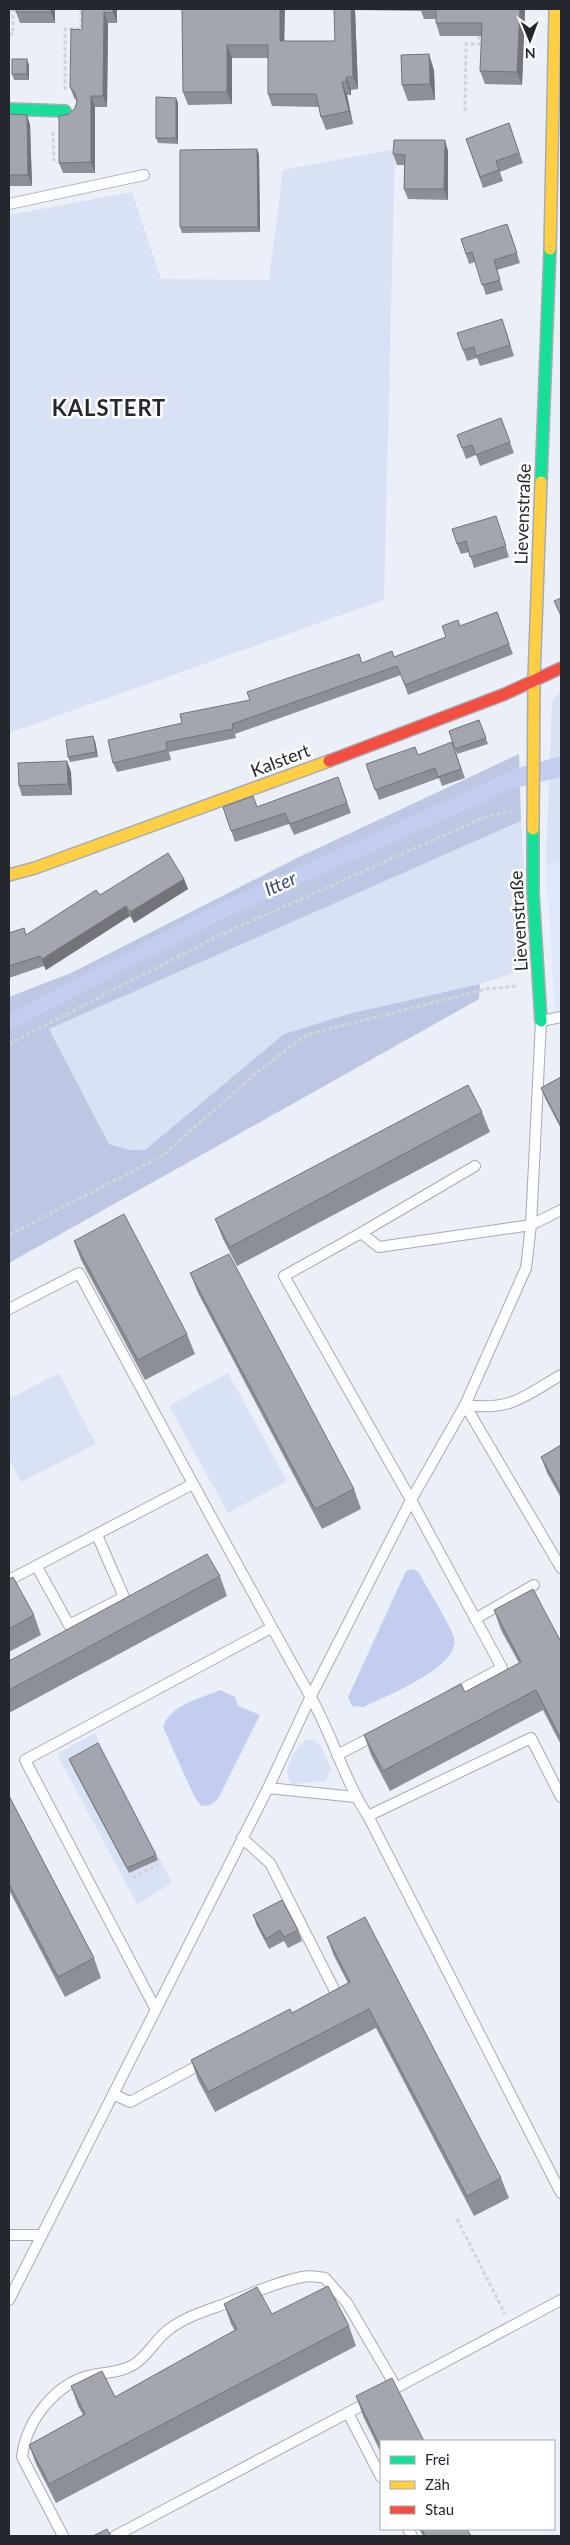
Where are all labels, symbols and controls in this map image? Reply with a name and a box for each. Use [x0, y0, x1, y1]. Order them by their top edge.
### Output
north arrow [505, 15, 555, 65]
text: N [525, 45, 536, 62]
district label: KALSTERT [52, 394, 166, 421]
street label: Lievenstraße [509, 463, 535, 565]
street label: Kalstert [247, 738, 313, 781]
water label: Itter [260, 866, 300, 900]
street label: Lievenstraße [504, 870, 532, 972]
legend [380, 2440, 555, 2530]
text: Frei [425, 2450, 450, 2468]
text: Zäh [425, 2475, 450, 2493]
text: Stau [425, 2500, 454, 2518]

